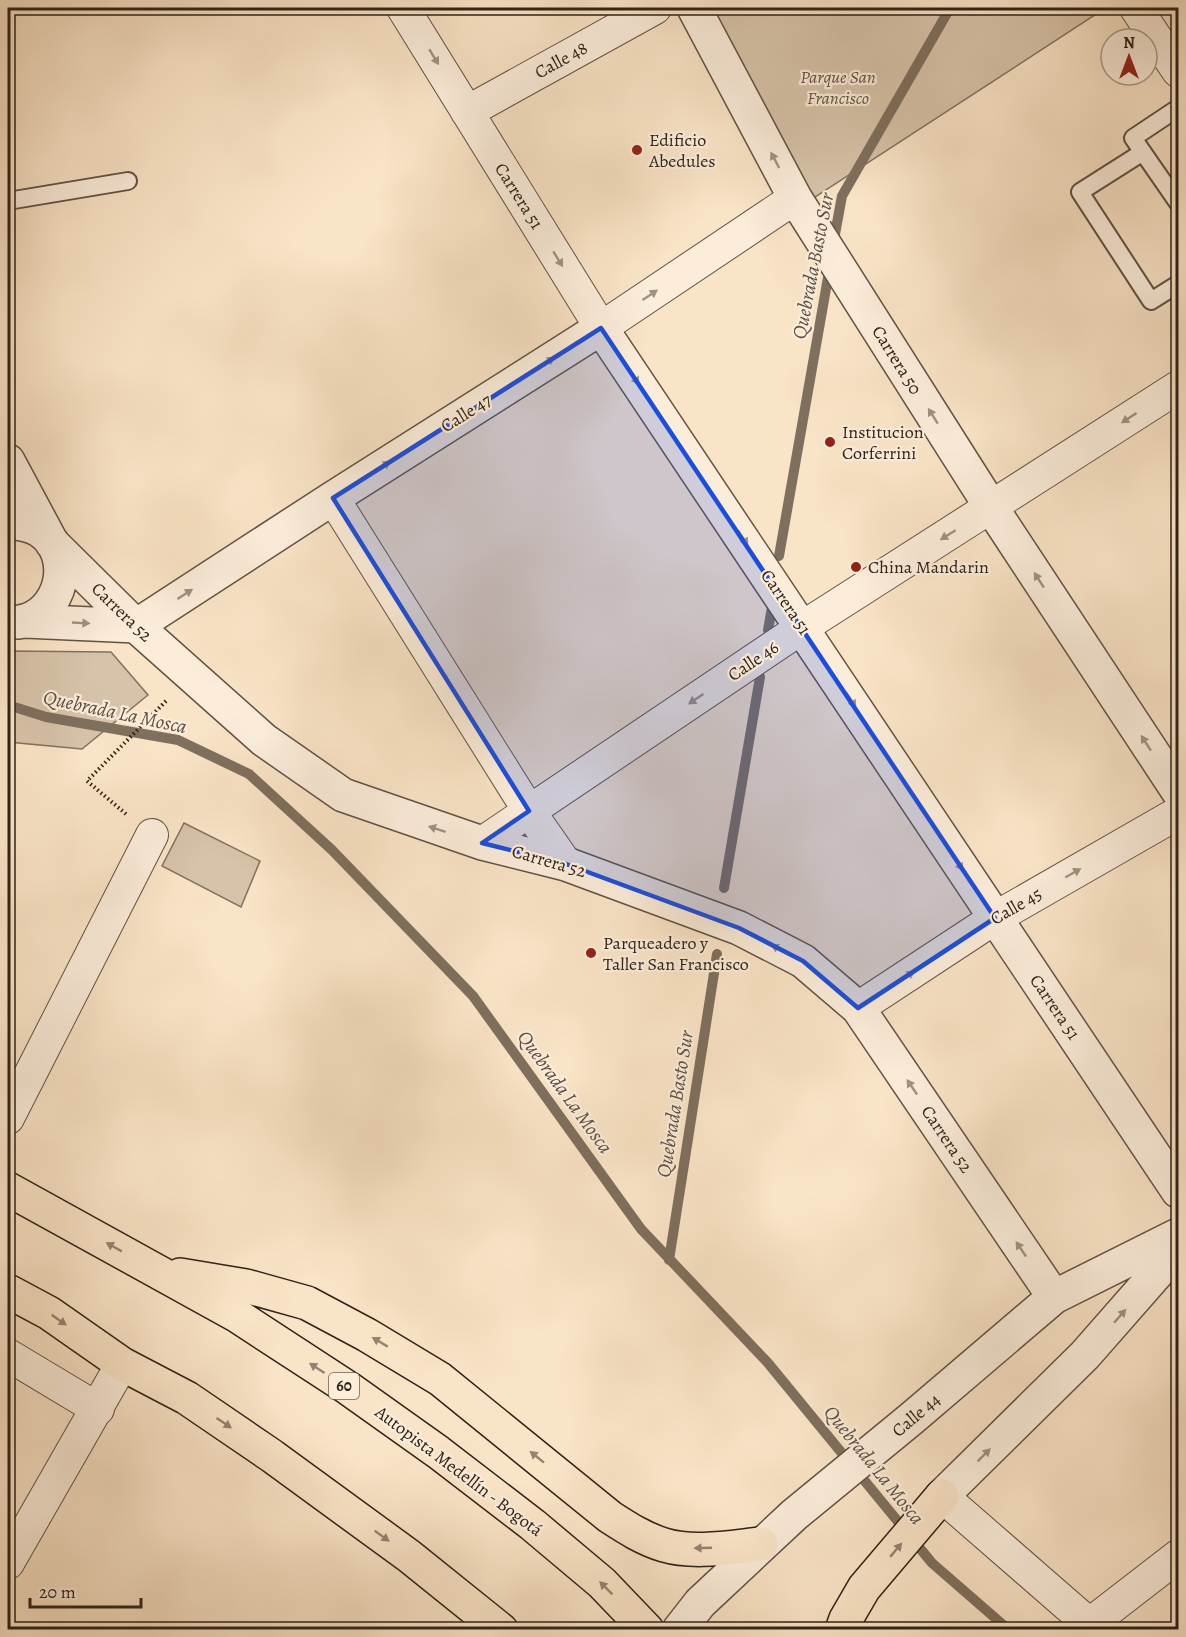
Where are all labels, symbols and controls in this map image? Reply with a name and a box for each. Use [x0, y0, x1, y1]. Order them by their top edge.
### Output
north arrow [1099, 27, 1159, 87]
text: N [1123, 32, 1135, 54]
street label: Calle 48 [530, 36, 592, 84]
one-way arrow [428, 49, 439, 65]
park label: Parque San Francisco [800, 65, 876, 110]
place label: Edificio Abedules [648, 128, 715, 173]
marker: Edificio Abedules [630, 143, 644, 157]
one-way arrow [770, 151, 780, 168]
street label: Carrera 51 [489, 158, 549, 234]
water label: Quebrada Basto Sur [786, 190, 841, 341]
one-way arrow [553, 251, 564, 267]
one-way arrow [641, 290, 658, 301]
street label: Carrera 50 [866, 321, 928, 399]
one-way arrow [539, 356, 555, 368]
one-way arrow [628, 368, 640, 384]
street label: Calle 47 [436, 388, 496, 438]
one-way arrow [928, 408, 939, 424]
one-way arrow [1121, 413, 1137, 424]
place label: Institucion Corferrini [842, 420, 924, 465]
marker: Institucion Corferrini [823, 435, 837, 449]
one-way arrow [375, 461, 391, 472]
one-way arrow [940, 529, 956, 541]
one-way arrow [737, 530, 748, 546]
place label: China Mandarin [868, 555, 989, 579]
marker: China Mandarin [849, 560, 863, 574]
street label: Carrera 51 [755, 565, 817, 639]
one-way arrow [1034, 572, 1045, 588]
street label: Carrera 52 [86, 577, 158, 647]
one-way arrow [177, 589, 193, 600]
one-way arrow [71, 619, 90, 628]
street label: Calle 46 [723, 635, 783, 687]
water label: Quebrada La Mosca [41, 684, 189, 740]
one-way arrow [845, 692, 857, 708]
one-way arrow [689, 693, 705, 705]
one-way arrow [1140, 735, 1152, 751]
one-way arrow [428, 824, 446, 833]
street label: Carrera 52 [509, 839, 589, 883]
one-way arrow [953, 855, 964, 871]
one-way arrow [1065, 868, 1081, 879]
street label: Calle 45 [986, 882, 1046, 930]
place label: Parqueadero y Taller San Francisco [603, 931, 749, 976]
one-way arrow [771, 944, 788, 953]
marker: Parqueadero y Taller San Francisco [584, 946, 598, 960]
street label: Carrera 51 [1024, 970, 1086, 1044]
one-way arrow [899, 971, 915, 982]
water label: Quebrada La Mosca [511, 1025, 619, 1159]
water label: Quebrada Basto Sur [650, 1028, 700, 1179]
one-way arrow [906, 1080, 918, 1096]
street label: Carrera 52 [916, 1101, 979, 1178]
one-way arrow [1015, 1241, 1027, 1257]
one-way arrow [105, 1242, 122, 1252]
one-way arrow [1113, 1308, 1127, 1323]
one-way arrow [50, 1314, 66, 1326]
one-way arrow [372, 1337, 388, 1348]
one-way arrow [309, 1363, 325, 1374]
road number: 60 [329, 1373, 359, 1399]
street label: Calle 44 [887, 1388, 945, 1442]
street label: Autopista Medellín - Bogotá [370, 1399, 548, 1542]
water label: Quebrada La Mosca [818, 1400, 930, 1530]
one-way arrow [215, 1417, 231, 1429]
one-way arrow [976, 1449, 990, 1463]
one-way arrow [529, 1451, 545, 1464]
one-way arrow [374, 1530, 390, 1542]
one-way arrow [890, 1542, 903, 1558]
one-way arrow [694, 1544, 713, 1553]
scale bar [30, 1571, 141, 1609]
text: 20 m [39, 1580, 76, 1604]
one-way arrow [599, 1580, 613, 1595]

